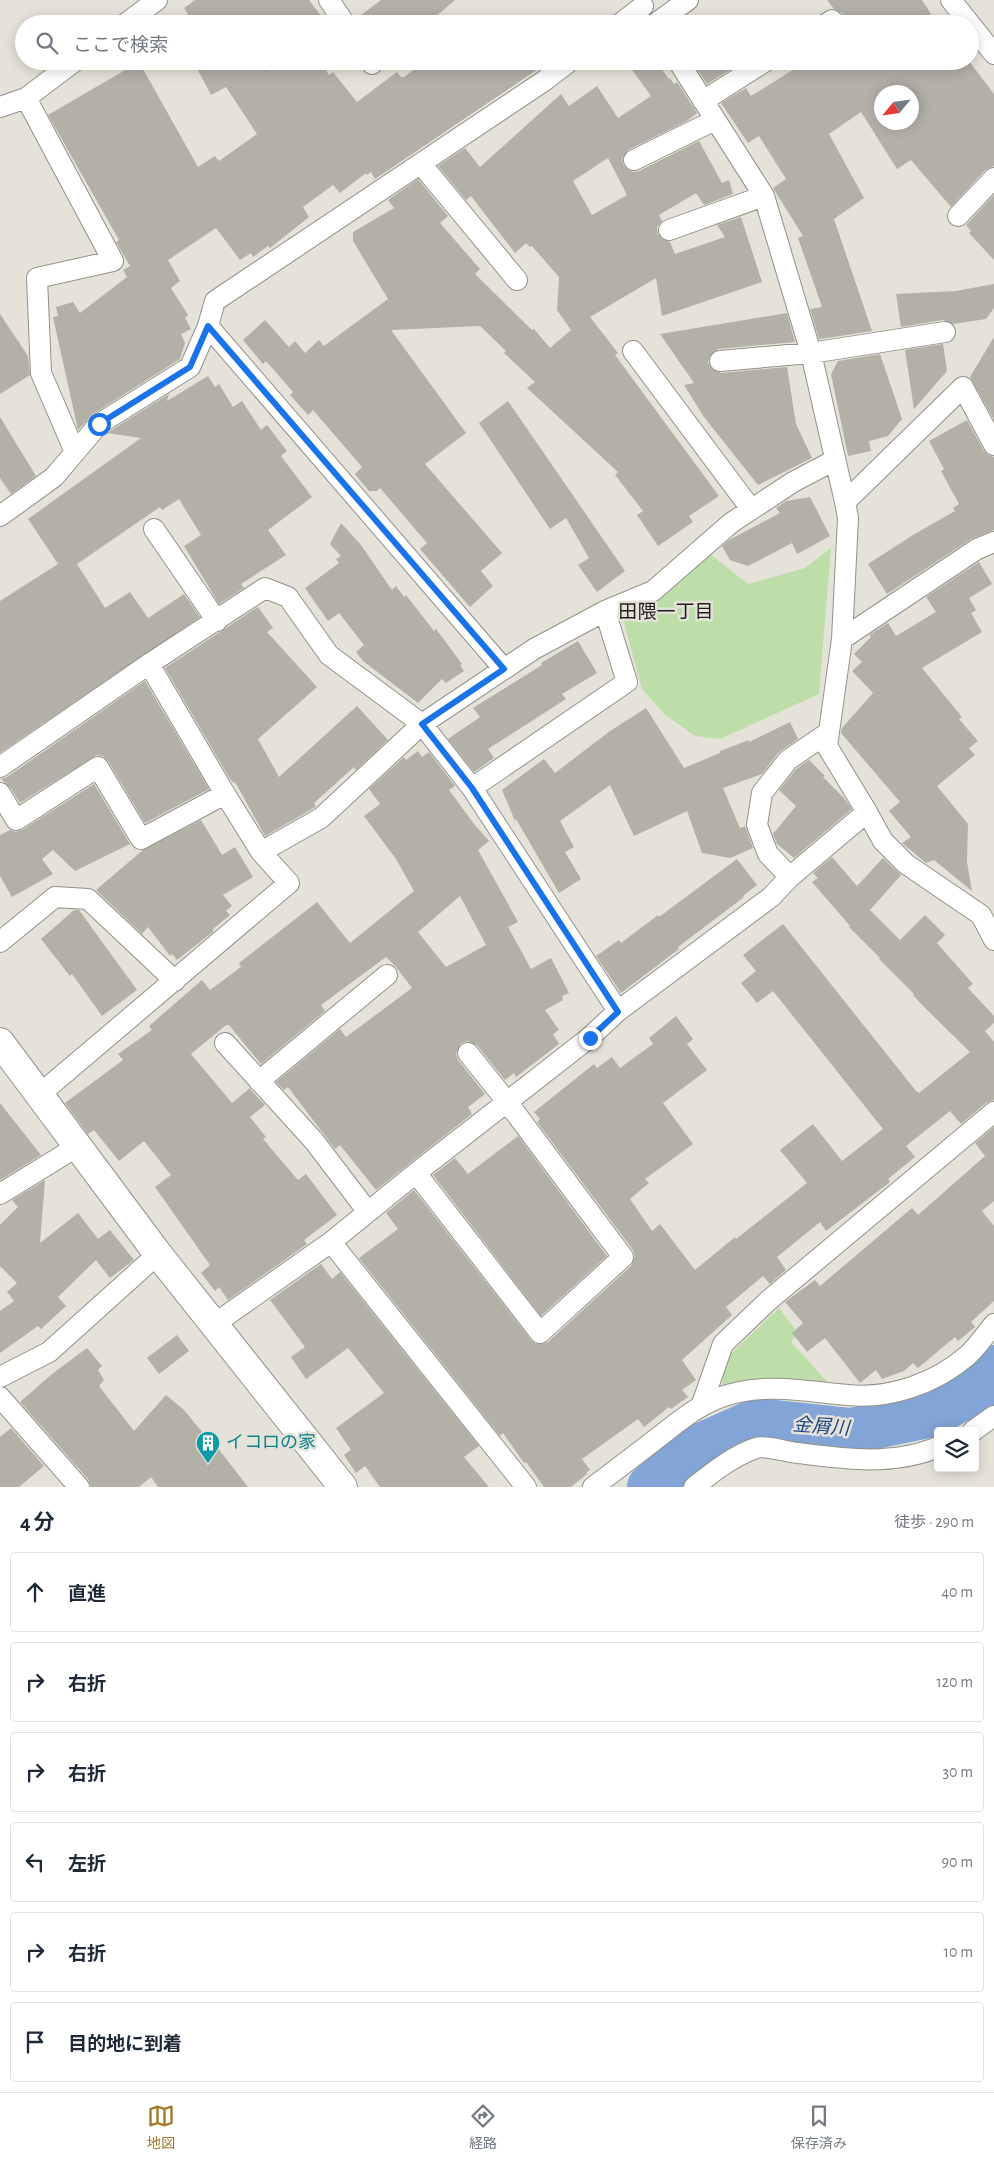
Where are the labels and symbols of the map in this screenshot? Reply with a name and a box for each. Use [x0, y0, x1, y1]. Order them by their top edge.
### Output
north arrow [874, 85, 919, 130]
route start [88, 413, 111, 436]
district label: 田隈一丁目 [618, 602, 714, 622]
route end [579, 1027, 602, 1050]
water label: 金屑川 [792, 1415, 852, 1439]
building icon: イコロの家 [195, 1430, 221, 1464]
place label: イコロの家 [226, 1433, 316, 1452]

